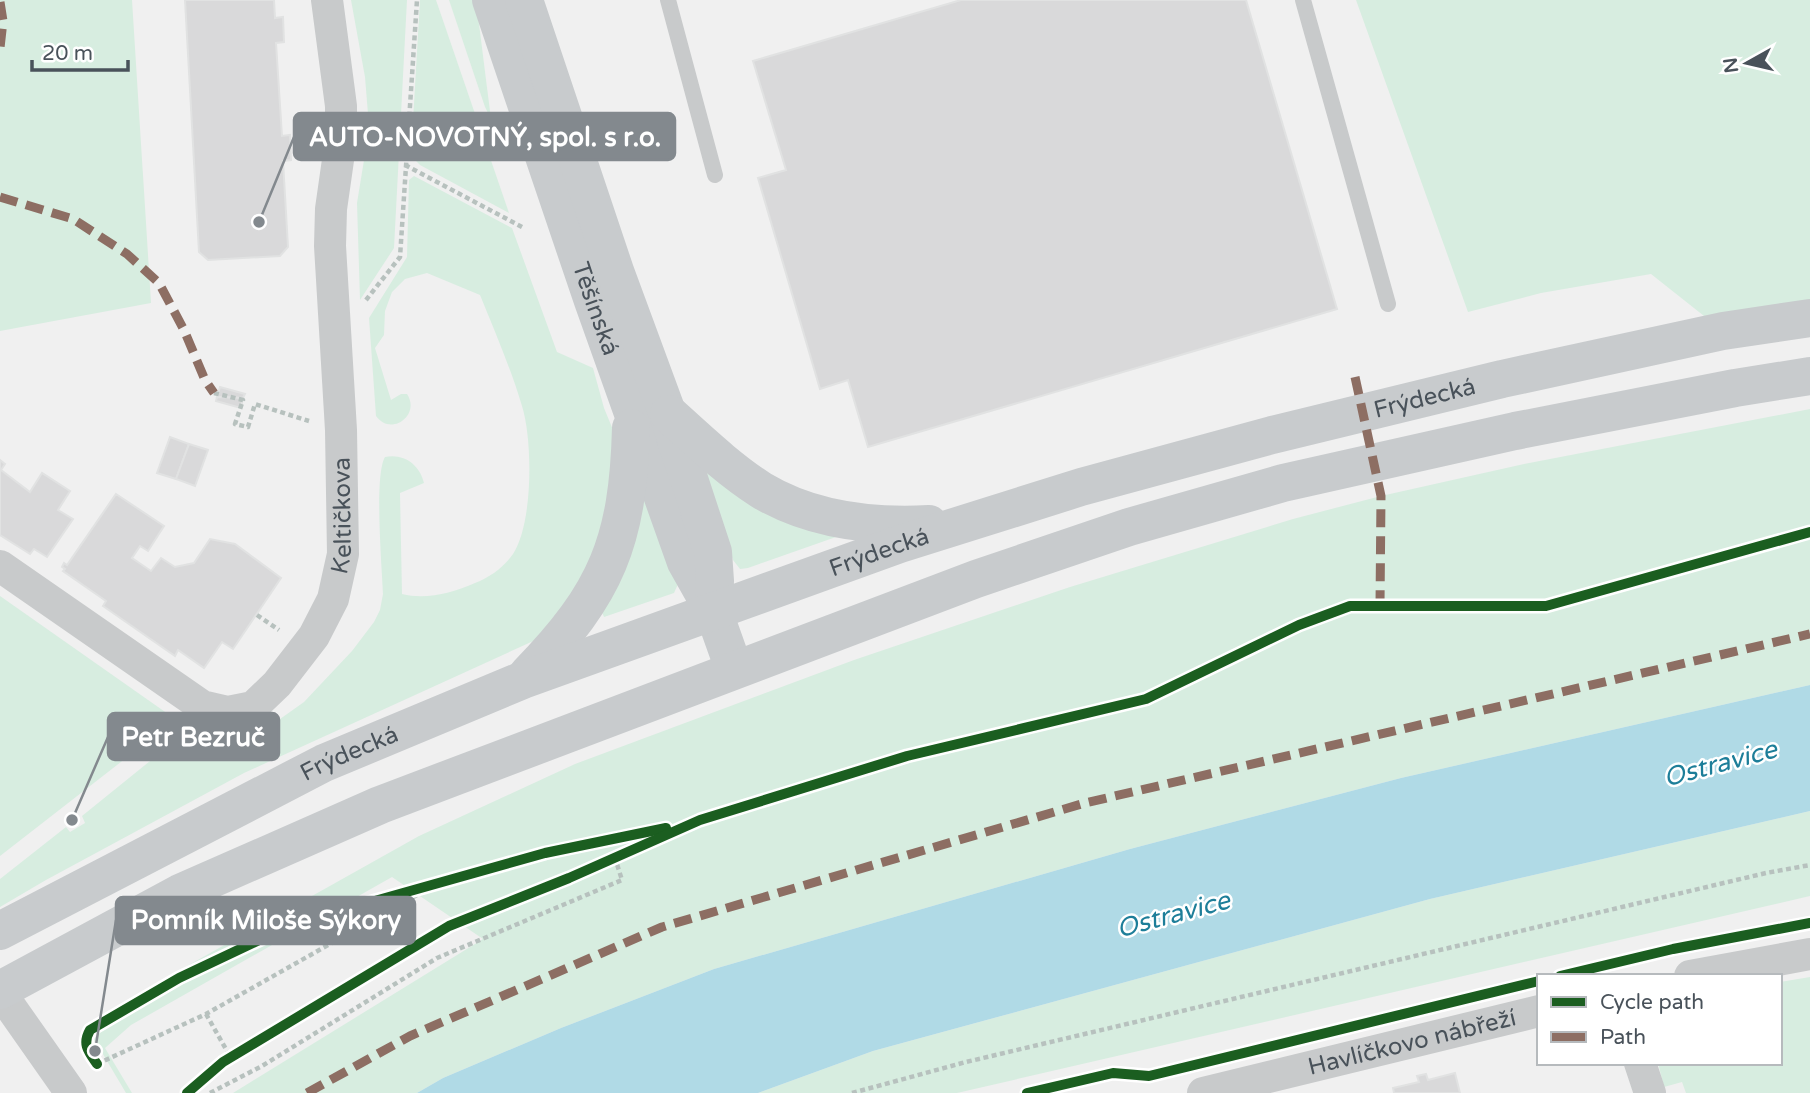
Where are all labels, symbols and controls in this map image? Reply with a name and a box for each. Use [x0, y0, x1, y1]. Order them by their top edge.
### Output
scale bar [32, 28, 128, 72]
north arrow [1712, 28, 1782, 98]
text: 20 m [42, 41, 93, 66]
text: N [1719, 56, 1743, 74]
callout: AUTO-NOVOTNÝ, spol. s r.o. [294, 113, 675, 160]
text: AUTO-NOVOTNÝ, spol. s r.o. [309, 121, 661, 153]
street label: Těšínská [566, 258, 625, 359]
street label: Frýdecká [1371, 372, 1478, 425]
street label: Keltičkova [325, 457, 358, 577]
street label: Frýdecká [825, 522, 933, 583]
callout: Petr Bezruč [108, 713, 279, 760]
street label: Frýdecká [295, 720, 403, 788]
text: Petr Bezruč [121, 722, 265, 753]
water label: Ostravice [1660, 733, 1782, 794]
water label: Ostravice [1113, 884, 1235, 945]
callout: Pomník Miloše Sýkory [116, 897, 415, 944]
text: Pomník Miloše Sýkory [131, 905, 401, 936]
legend [1537, 974, 1782, 1065]
text: Cycle path [1600, 990, 1704, 1015]
street label: Havlíčkovo nábřeží [1305, 1003, 1519, 1082]
text: Path [1600, 1025, 1646, 1050]

